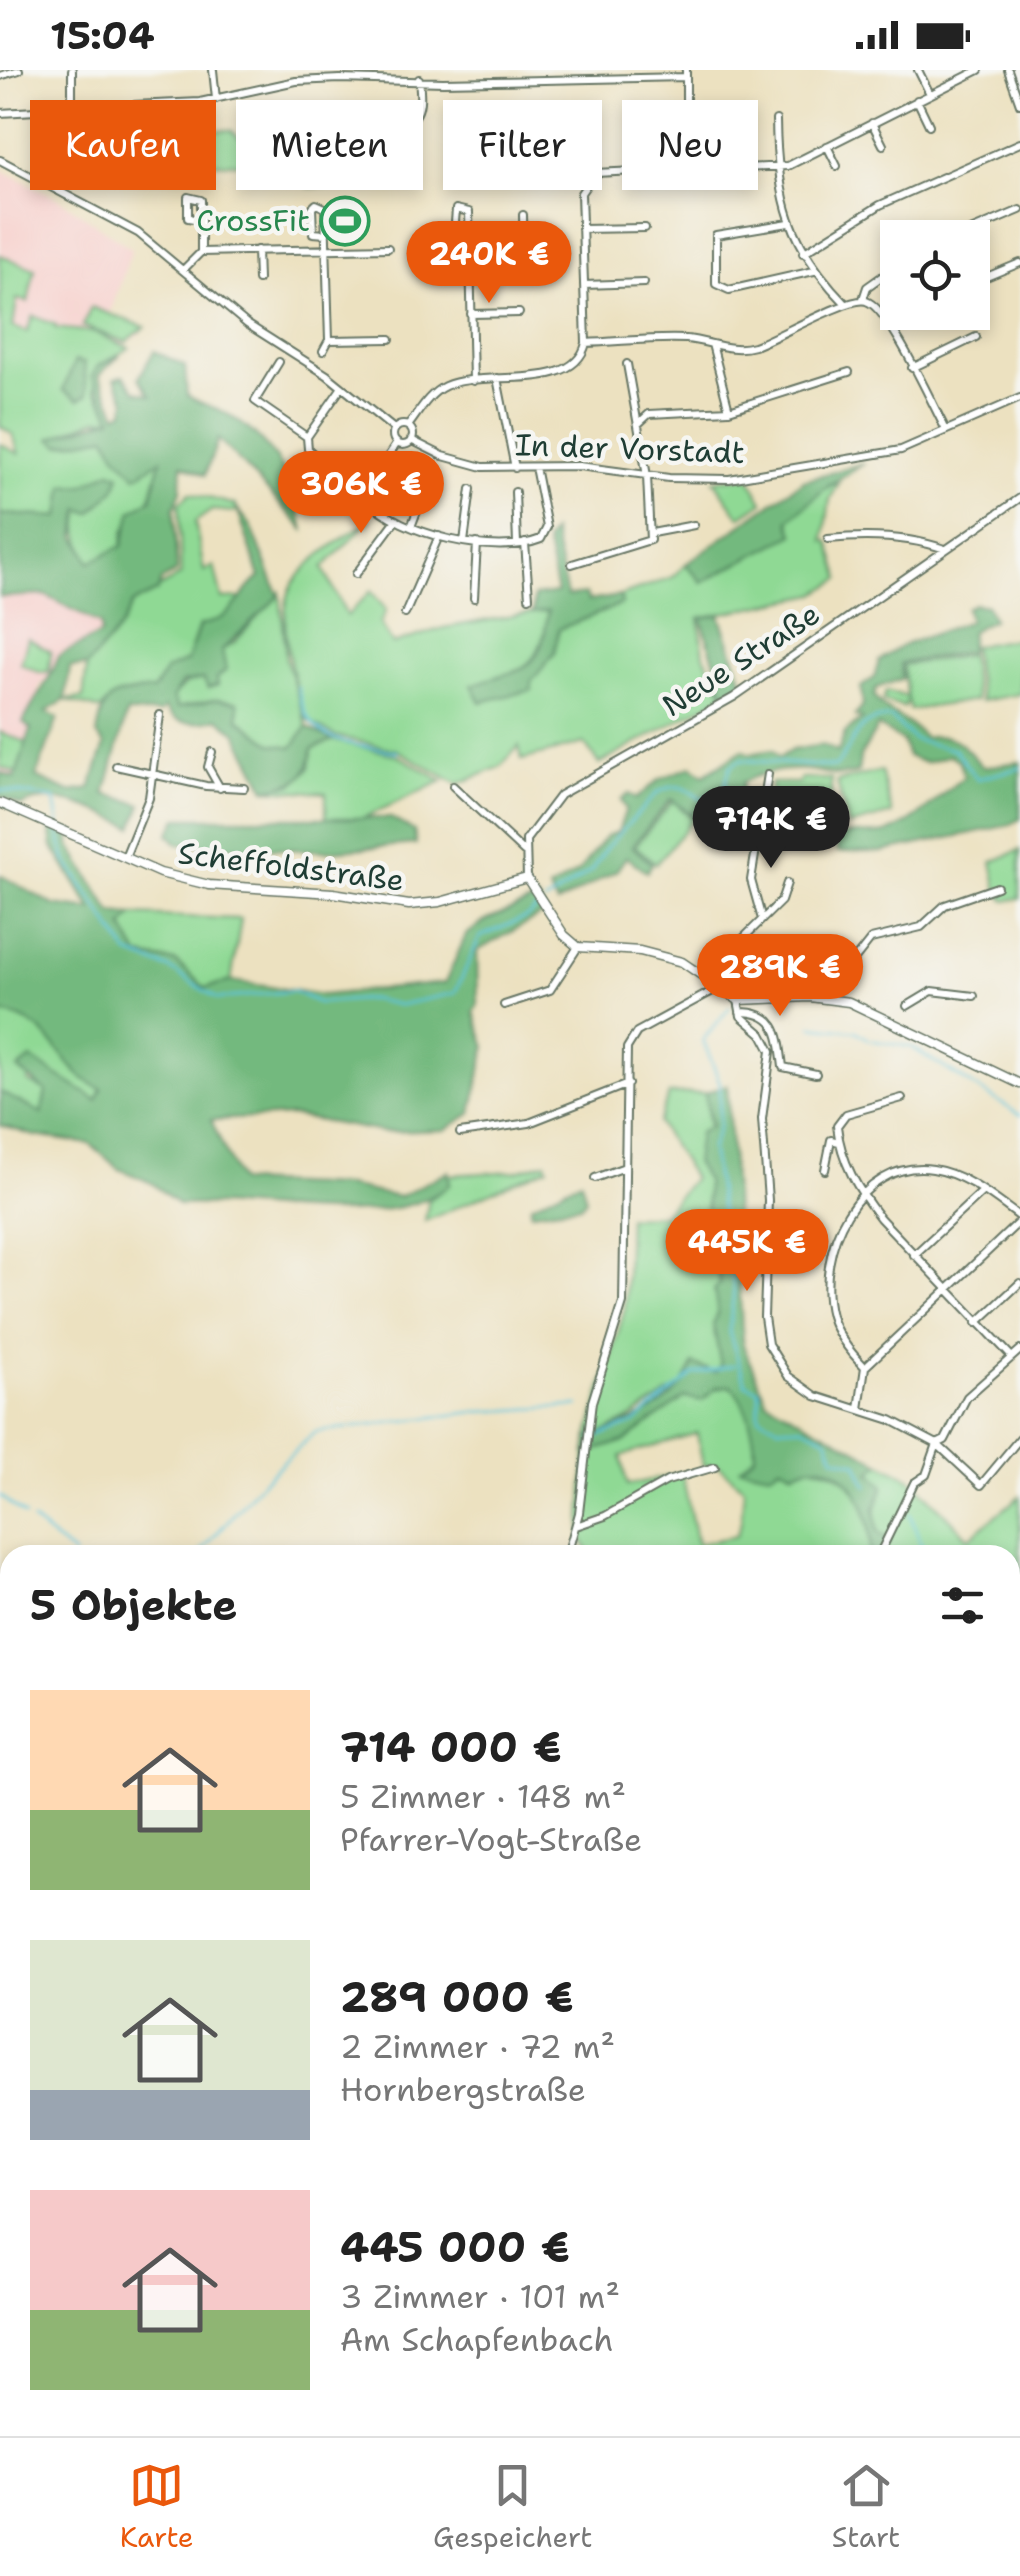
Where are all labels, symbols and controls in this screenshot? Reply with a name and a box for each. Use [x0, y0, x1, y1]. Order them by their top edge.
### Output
text: 15:04 [50, 10, 154, 61]
chip: Kaufen [30, 100, 216, 190]
chip: Mieten [236, 100, 423, 190]
chip: Filter [443, 100, 602, 190]
chip: Neu [622, 100, 758, 190]
sports icon: CrossFit [319, 195, 371, 247]
place label: CrossFit [196, 200, 310, 241]
map controls [880, 220, 990, 330]
button: locate [880, 220, 990, 330]
pin: 240K € [408, 221, 570, 306]
text: 240K € [428, 232, 550, 275]
street label: In der Vorstadt [514, 424, 746, 473]
pin: 306K € [280, 451, 442, 536]
text: 306K € [300, 462, 422, 505]
street label: Neue Straße [654, 593, 827, 726]
pin: 714K € [690, 786, 852, 871]
text: 714K € [715, 797, 827, 840]
street label: Scheffoldstraße [176, 832, 406, 901]
pin: 289K € [699, 934, 861, 1019]
text: 289K € [719, 945, 841, 988]
pin: 445K € [666, 1209, 828, 1294]
text: 445K € [688, 1220, 806, 1263]
text: 5 Objekte [30, 1577, 237, 1633]
icon: filters [935, 1578, 990, 1633]
text: 714 000 € [340, 1719, 562, 1775]
icon: home [110, 1730, 230, 1850]
text: 5 Zimmer · 148 m² [340, 1775, 626, 1818]
text: Pfarrer-Vogt-Straße [340, 1818, 642, 1861]
text: 289 000 € [340, 1969, 574, 2025]
icon: home [110, 1980, 230, 2100]
text: 2 Zimmer · 72 m² [340, 2025, 615, 2068]
text: Hornbergstraße [340, 2068, 586, 2111]
text: 445 000 € [340, 2219, 570, 2275]
icon: home [110, 2230, 230, 2350]
text: 3 Zimmer · 101 m² [340, 2275, 620, 2318]
text: Am Schapfenbach [340, 2318, 613, 2361]
tab: Karte [120, 2458, 194, 2556]
tab: Gespeichert [433, 2458, 592, 2556]
tab: Start [832, 2458, 900, 2556]

